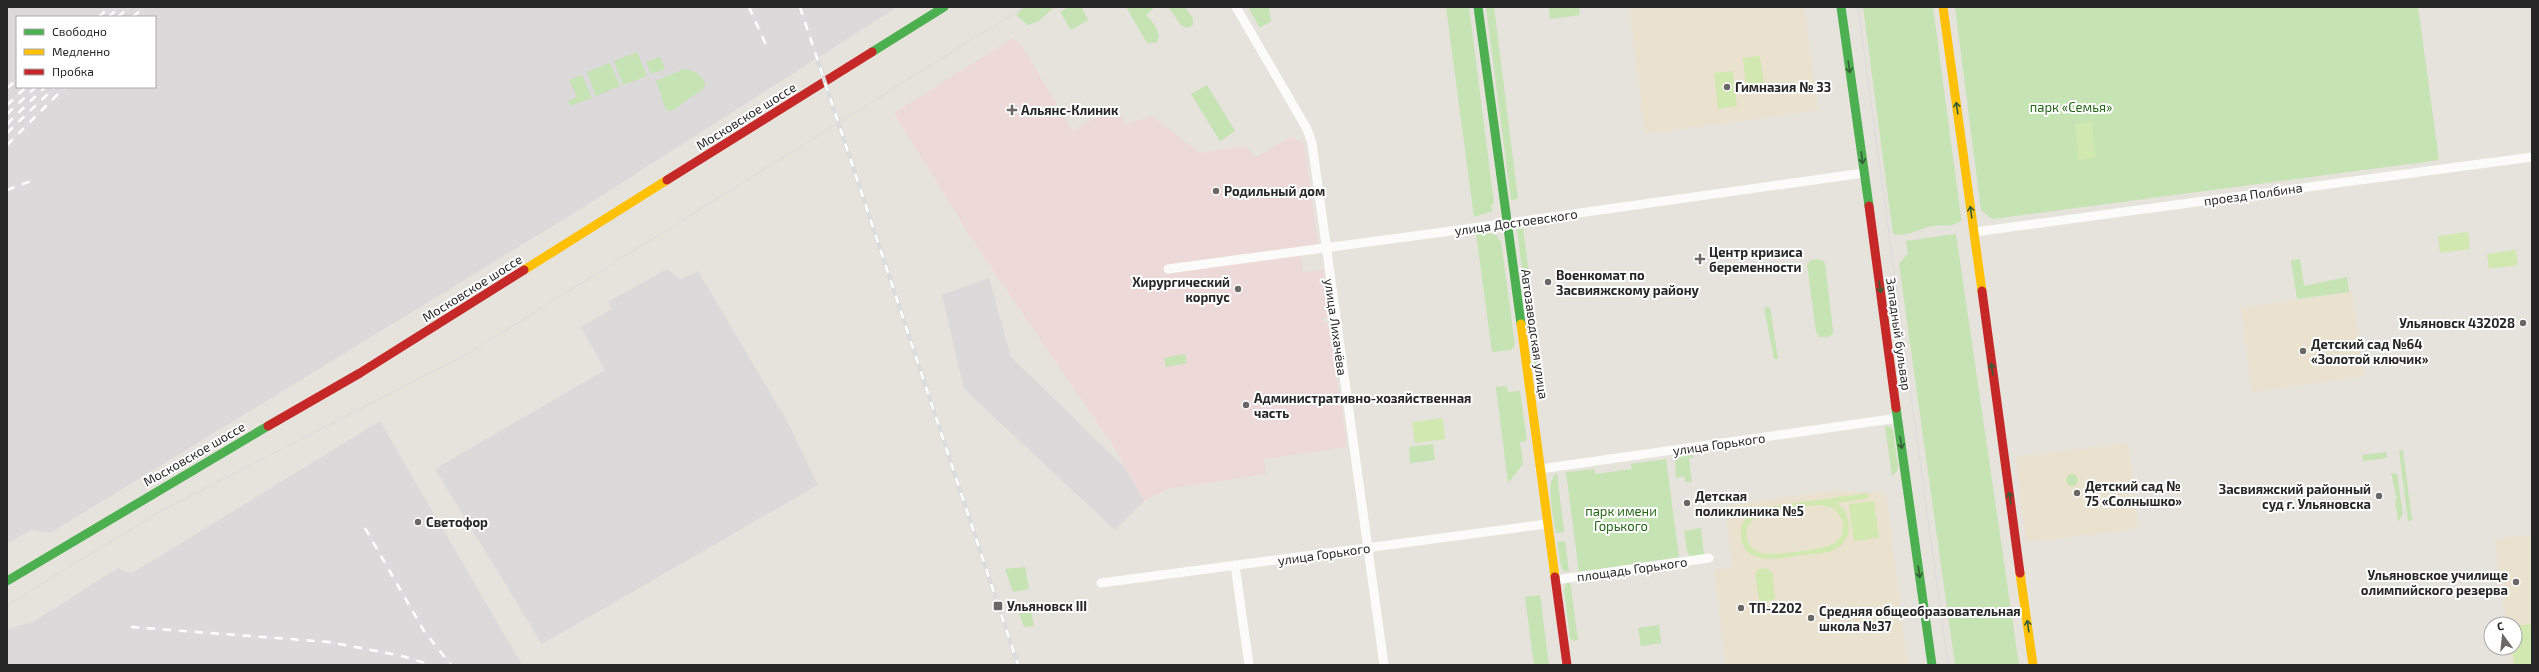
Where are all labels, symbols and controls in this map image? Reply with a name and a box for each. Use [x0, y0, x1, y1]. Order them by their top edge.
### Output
legend [16, 16, 156, 88]
text: Свободно [52, 24, 107, 38]
text: Медленно [52, 44, 110, 58]
one-way arrow [1845, 60, 1853, 73]
text: Пробка [52, 64, 94, 78]
street label: Московское шоссе [693, 79, 799, 153]
place label: Гимназия № 33 [1735, 79, 1831, 95]
marker: Гимназия № 33 [1722, 82, 1732, 92]
park label: парк «Семья» [2030, 99, 2112, 115]
place label: Альянс-Клиник [1021, 102, 1119, 118]
one-way arrow [1953, 102, 1960, 115]
marker: Альянс-Клиник [1006, 104, 1018, 116]
one-way arrow [1858, 151, 1866, 164]
street label: проезд Полбина [2203, 179, 2303, 209]
place label: Родильный дом [1224, 183, 1325, 199]
marker: Родильный дом [1211, 186, 1221, 196]
street label: улица Достоевского [1453, 205, 1579, 239]
one-way arrow [1967, 206, 1975, 219]
place label: Центр кризиса беременности [1709, 244, 1803, 275]
street label: Московское шоссе [419, 251, 525, 325]
marker: Центр кризиса беременности [1694, 253, 1706, 265]
place label: Военкомат по Засвияжскому району [1556, 267, 1700, 298]
street label: Автозаводская улица [1518, 268, 1552, 400]
place label: Хирургический корпус [1132, 274, 1230, 305]
street label: Западный бульвар [1883, 276, 1915, 392]
marker: Военкомат по Засвияжскому району [1543, 277, 1553, 287]
street label: улица Лихачёва [1321, 278, 1351, 376]
one-way arrow [1876, 280, 1883, 293]
marker: Хирургический корпус [1233, 284, 1243, 294]
place label: Ульяновск 432028 [2399, 315, 2515, 331]
marker: Ульяновск 432028 [2518, 318, 2528, 328]
place label: Детский сад №64 «Золотой ключик» [2311, 336, 2429, 367]
marker: Детский сад №64 «Золотой ключик» [2298, 346, 2308, 356]
one-way arrow [1988, 363, 1996, 376]
place label: Административно-хозяйственная часть [1254, 390, 1471, 421]
marker: Административно-хозяйственная часть [1241, 400, 1251, 410]
street label: Московское шоссе [140, 418, 248, 490]
street label: улица Горького [1672, 430, 1766, 458]
one-way arrow [1897, 436, 1905, 449]
place label: Детский сад № 75 «Солнышко» [2085, 478, 2182, 509]
place label: Засвияжский районный суд г. Ульяновска [2219, 481, 2371, 512]
place label: Детская поликлиника №5 [1695, 488, 1804, 519]
marker: Детский сад № 75 «Солнышко» [2072, 488, 2082, 498]
one-way arrow [2006, 491, 2014, 504]
marker: Засвияжский районный суд г. Ульяновска [2374, 491, 2384, 501]
marker: Детская поликлиника №5 [1682, 498, 1692, 508]
park label: парк имени Горького [1585, 503, 1657, 534]
place label: Светофор [426, 514, 488, 530]
marker: Светофор [413, 517, 423, 527]
street label: улица Горького [1277, 540, 1371, 568]
street label: площадь Горького [1576, 553, 1688, 585]
one-way arrow [1915, 565, 1923, 578]
place label: Ульяновское училище олимпийского резерва [2361, 567, 2508, 598]
marker: Ульяновское училище олимпийского резерва [2511, 577, 2521, 587]
place label: Ульяновск III [1007, 598, 1087, 614]
marker: Ульяновск III [992, 600, 1004, 612]
place label: ТП-2202 [1749, 600, 1802, 616]
marker: ТП-2202 [1736, 603, 1746, 613]
place label: Средняя общеобразовательная школа №37 [1819, 603, 2021, 634]
marker: Средняя общеобразовательная школа №37 [1806, 613, 1816, 623]
north arrow [2483, 616, 2523, 656]
text: С [2495, 619, 2506, 633]
one-way arrow [2024, 620, 2032, 633]

